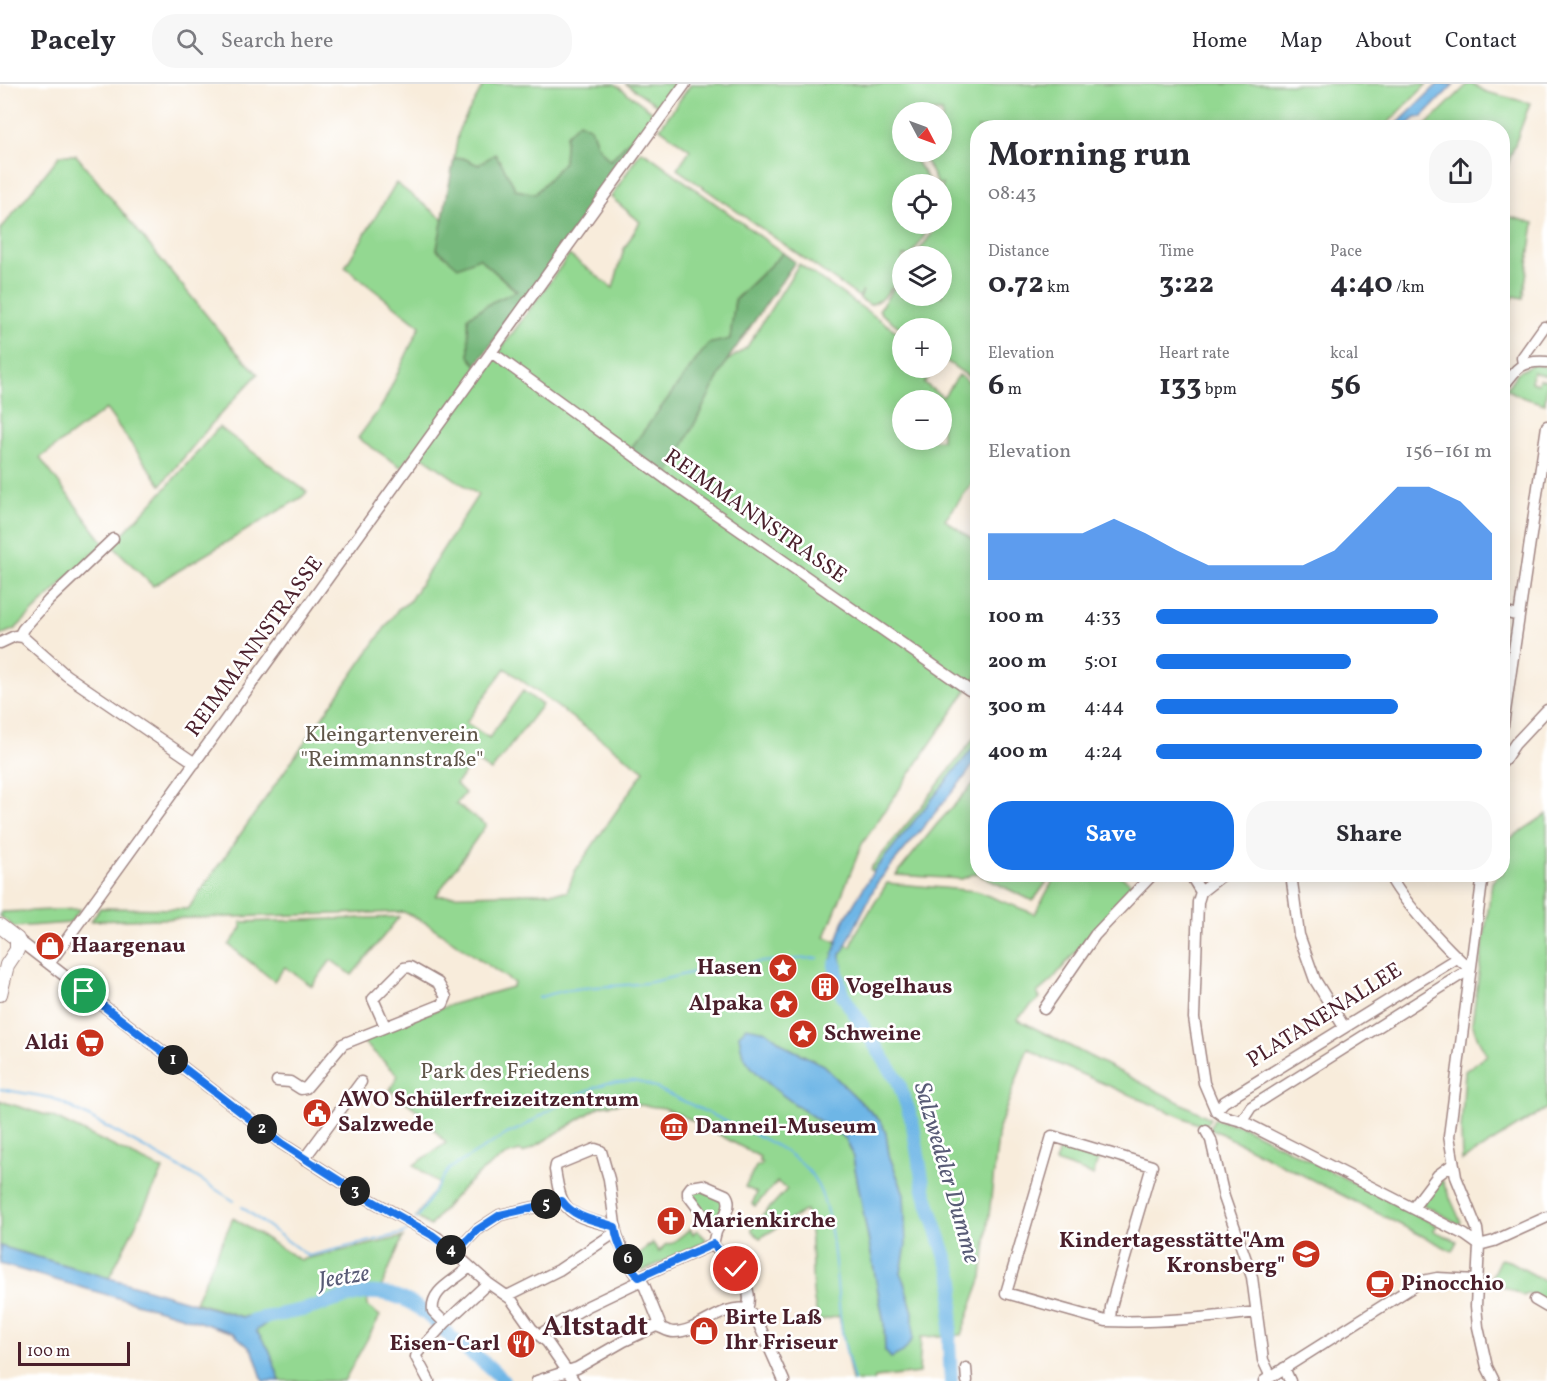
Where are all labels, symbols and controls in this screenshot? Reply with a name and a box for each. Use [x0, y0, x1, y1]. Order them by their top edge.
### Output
search box [152, 14, 572, 68]
text: Pacely [30, 22, 116, 61]
icon: search [173, 25, 206, 58]
text: Search here [221, 26, 334, 57]
text: Home [1192, 27, 1247, 56]
text: Map [1280, 27, 1322, 56]
text: About [1355, 27, 1412, 56]
text: Contact [1445, 27, 1517, 56]
north arrow [892, 102, 952, 162]
map controls [892, 102, 952, 450]
text: Morning run [988, 134, 1191, 180]
button: share [1429, 140, 1492, 203]
button: locate [892, 174, 952, 234]
text: 08:43 [988, 180, 1036, 208]
text: Distance [988, 241, 1049, 263]
text: Time [1159, 241, 1194, 263]
text: Pace [1330, 241, 1362, 263]
button: layers [892, 246, 952, 306]
text: 0.72 [988, 263, 1044, 305]
text: 3:22 [1159, 263, 1214, 305]
text: 4:40 [1330, 263, 1393, 305]
text: km [1044, 277, 1070, 299]
text: /km [1393, 277, 1425, 299]
button: + [892, 318, 952, 378]
text: Elevation [988, 343, 1055, 365]
text: Heart rate [1159, 343, 1230, 365]
text: kcal [1330, 343, 1358, 365]
text: 6 [988, 365, 1004, 407]
text: 133 [1159, 365, 1202, 407]
text: 56 [1330, 365, 1361, 407]
text: m [1004, 379, 1022, 401]
text: bpm [1202, 379, 1237, 401]
button: − [892, 390, 952, 450]
text: Elevation [988, 438, 1071, 466]
text: 156–161 m [1405, 438, 1492, 466]
street label: REIMMANNSTRASSE [657, 442, 853, 592]
street label: REIMMANNSTRASSE [179, 550, 331, 744]
text: 100 m [988, 603, 1044, 631]
text: 4:33 [1084, 603, 1121, 631]
text: 200 m [988, 648, 1046, 676]
text: 5:01 [1084, 648, 1118, 676]
text: 300 m [988, 693, 1046, 721]
text: 4:44 [1084, 693, 1125, 721]
park label: Kleingartenverein "Reimmannstraße" [300, 720, 484, 776]
text: 400 m [988, 738, 1048, 766]
text: 4:24 [1084, 738, 1123, 766]
button: Save [988, 801, 1234, 870]
button: Share [1246, 801, 1492, 870]
shop icon: Haargenau [34, 930, 66, 962]
place label: Haargenau [71, 931, 186, 962]
place icon: Hasen [767, 952, 799, 984]
place label: Hasen [697, 953, 762, 984]
street label: PLATANENALLEE [1241, 956, 1409, 1076]
pin [58, 965, 109, 1016]
building icon: Vogelhaus [809, 971, 841, 1003]
place label: Vogelhaus [846, 972, 952, 1003]
icon: arrive [67, 974, 100, 1007]
place icon: Alpaka [768, 988, 800, 1020]
place label: Alpaka [689, 989, 763, 1020]
place icon: Schweine [787, 1018, 819, 1050]
place label: Schweine [824, 1019, 921, 1050]
supermarket icon: Aldi [74, 1027, 106, 1059]
place label: Aldi [25, 1028, 69, 1059]
pin: 1 [158, 1045, 188, 1075]
text: 1 [170, 1049, 176, 1071]
park label: Park des Friedens [420, 1057, 590, 1088]
water label: Salzwedeler Dumme [904, 1078, 988, 1268]
place label: AWO Schülerfreizeitzentrum Salzwede [338, 1085, 639, 1141]
public building icon: AWO Schülerfreizeitzentrum Salzwede [301, 1097, 333, 1129]
museum icon: Danneil-Museum [658, 1111, 690, 1143]
place label: Danneil-Museum [695, 1112, 877, 1143]
pin: 2 [247, 1114, 277, 1144]
text: 2 [258, 1118, 266, 1140]
pin: 3 [340, 1176, 370, 1206]
text: 3 [351, 1180, 359, 1202]
pin: 5 [531, 1189, 561, 1219]
text: 5 [542, 1193, 550, 1215]
church icon: Marienkirche [655, 1205, 687, 1237]
place label: Marienkirche [692, 1206, 836, 1237]
place label: Kindertagesstätte"Am Kronsberg" [1059, 1226, 1285, 1282]
pin: 4 [436, 1235, 466, 1265]
school or university icon: Kindertagesstätte"Am Kronsberg" [1290, 1238, 1322, 1270]
text: 4 [446, 1239, 456, 1261]
pin [710, 1243, 761, 1294]
pin: 6 [613, 1244, 643, 1274]
text: 6 [624, 1248, 632, 1270]
icon: check [719, 1252, 752, 1285]
water label: Jeetze [314, 1257, 372, 1299]
cafe icon: Pinocchio [1364, 1268, 1396, 1300]
place label: Pinocchio [1401, 1269, 1504, 1300]
place label: Birte Laß Ihr Friseur [725, 1303, 839, 1359]
district label: Altstadt [542, 1308, 648, 1347]
shop icon: Birte Laß Ihr Friseur [688, 1315, 720, 1347]
restaurant icon: Eisen-Carl [505, 1328, 537, 1360]
place label: Eisen-Carl [389, 1329, 500, 1360]
scale bar [18, 1339, 130, 1366]
text: 100 m [27, 1341, 70, 1363]

